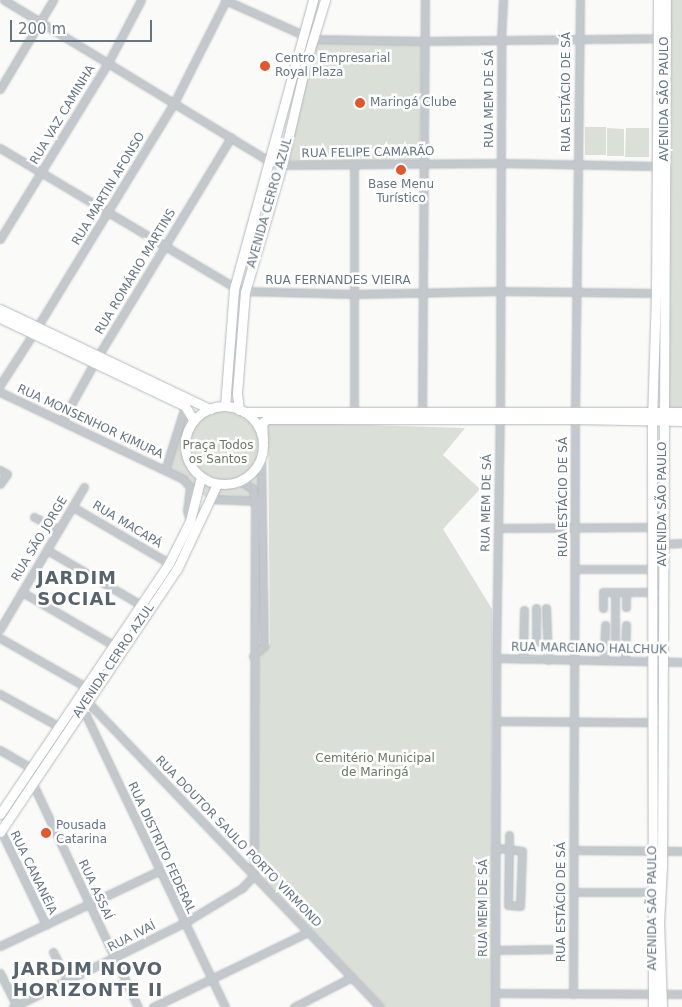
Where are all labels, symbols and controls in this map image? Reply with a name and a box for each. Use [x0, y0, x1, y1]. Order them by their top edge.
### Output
scale bar [12, 10, 155, 42]
text: 200 m [18, 20, 66, 38]
street label: RUA ESTÁCIO DE SÁ [560, 32, 574, 152]
street label: AVENIDA SÃO PAULO [658, 36, 672, 162]
street label: RUA MEM DE SÁ [483, 50, 497, 148]
place label: Centro Empresarial Royal Plaza [275, 52, 390, 80]
marker: Centro Empresarial Royal Plaza [259, 60, 271, 72]
street label: RUA VAZ CAMINHA [28, 63, 98, 167]
place label: Maringá Clube [370, 96, 457, 110]
marker: Maringá Clube [354, 97, 366, 109]
street label: RUA MARTIN AFONSO [69, 130, 149, 248]
street label: AVENIDA CERRO AZUL [245, 136, 295, 270]
street label: RUA FELIPE CAMARÃO [301, 145, 435, 161]
marker: Base Menu Turístico [395, 164, 407, 176]
place label: Base Menu Turístico [368, 178, 434, 206]
street label: RUA ROMÁRIO MARTINS [93, 207, 179, 337]
street label: RUA FERNANDES VIEIRA [265, 274, 411, 288]
street label: RUA MONSENHOR KIMURA [15, 382, 165, 462]
street label: RUA ESTÁCIO DE SÁ [557, 437, 571, 557]
park label: Praça Todos os Santos [183, 439, 253, 467]
street label: AVENIDA SÃO PAULO [656, 441, 670, 567]
street label: RUA MEM DE SÁ [479, 454, 495, 552]
street label: RUA SÃO JORGE [9, 494, 71, 584]
street label: RUA MACAPÁ [90, 499, 164, 551]
district label: JARDIM SOCIAL [36, 568, 118, 610]
street label: AVENIDA CERRO AZUL [70, 601, 158, 721]
street label: RUA MARCIANO HALCHUK [511, 640, 667, 658]
park label: Cemitério Municipal de Maringá [315, 752, 435, 780]
street label: RUA DOUTOR SAULO PORTO VIRMOND [152, 753, 324, 931]
street label: RUA DISTRITO FEDERAL [124, 780, 198, 916]
place label: Pousada Catarina [56, 819, 107, 847]
marker: Pousada Catarina [40, 827, 52, 839]
street label: RUA CANANÉIA [7, 829, 59, 917]
street label: RUA ESTÁCIO DE SÁ [555, 842, 569, 962]
street label: AVENIDA SÃO PAULO [646, 845, 660, 971]
street label: RUA ASSAÍ [75, 858, 115, 922]
street label: RUA MEM DE SÁ [477, 859, 491, 957]
street label: RUA IVAÍ [106, 919, 158, 955]
district label: JARDIM NOVO HORIZONTE II [11, 959, 165, 1002]

